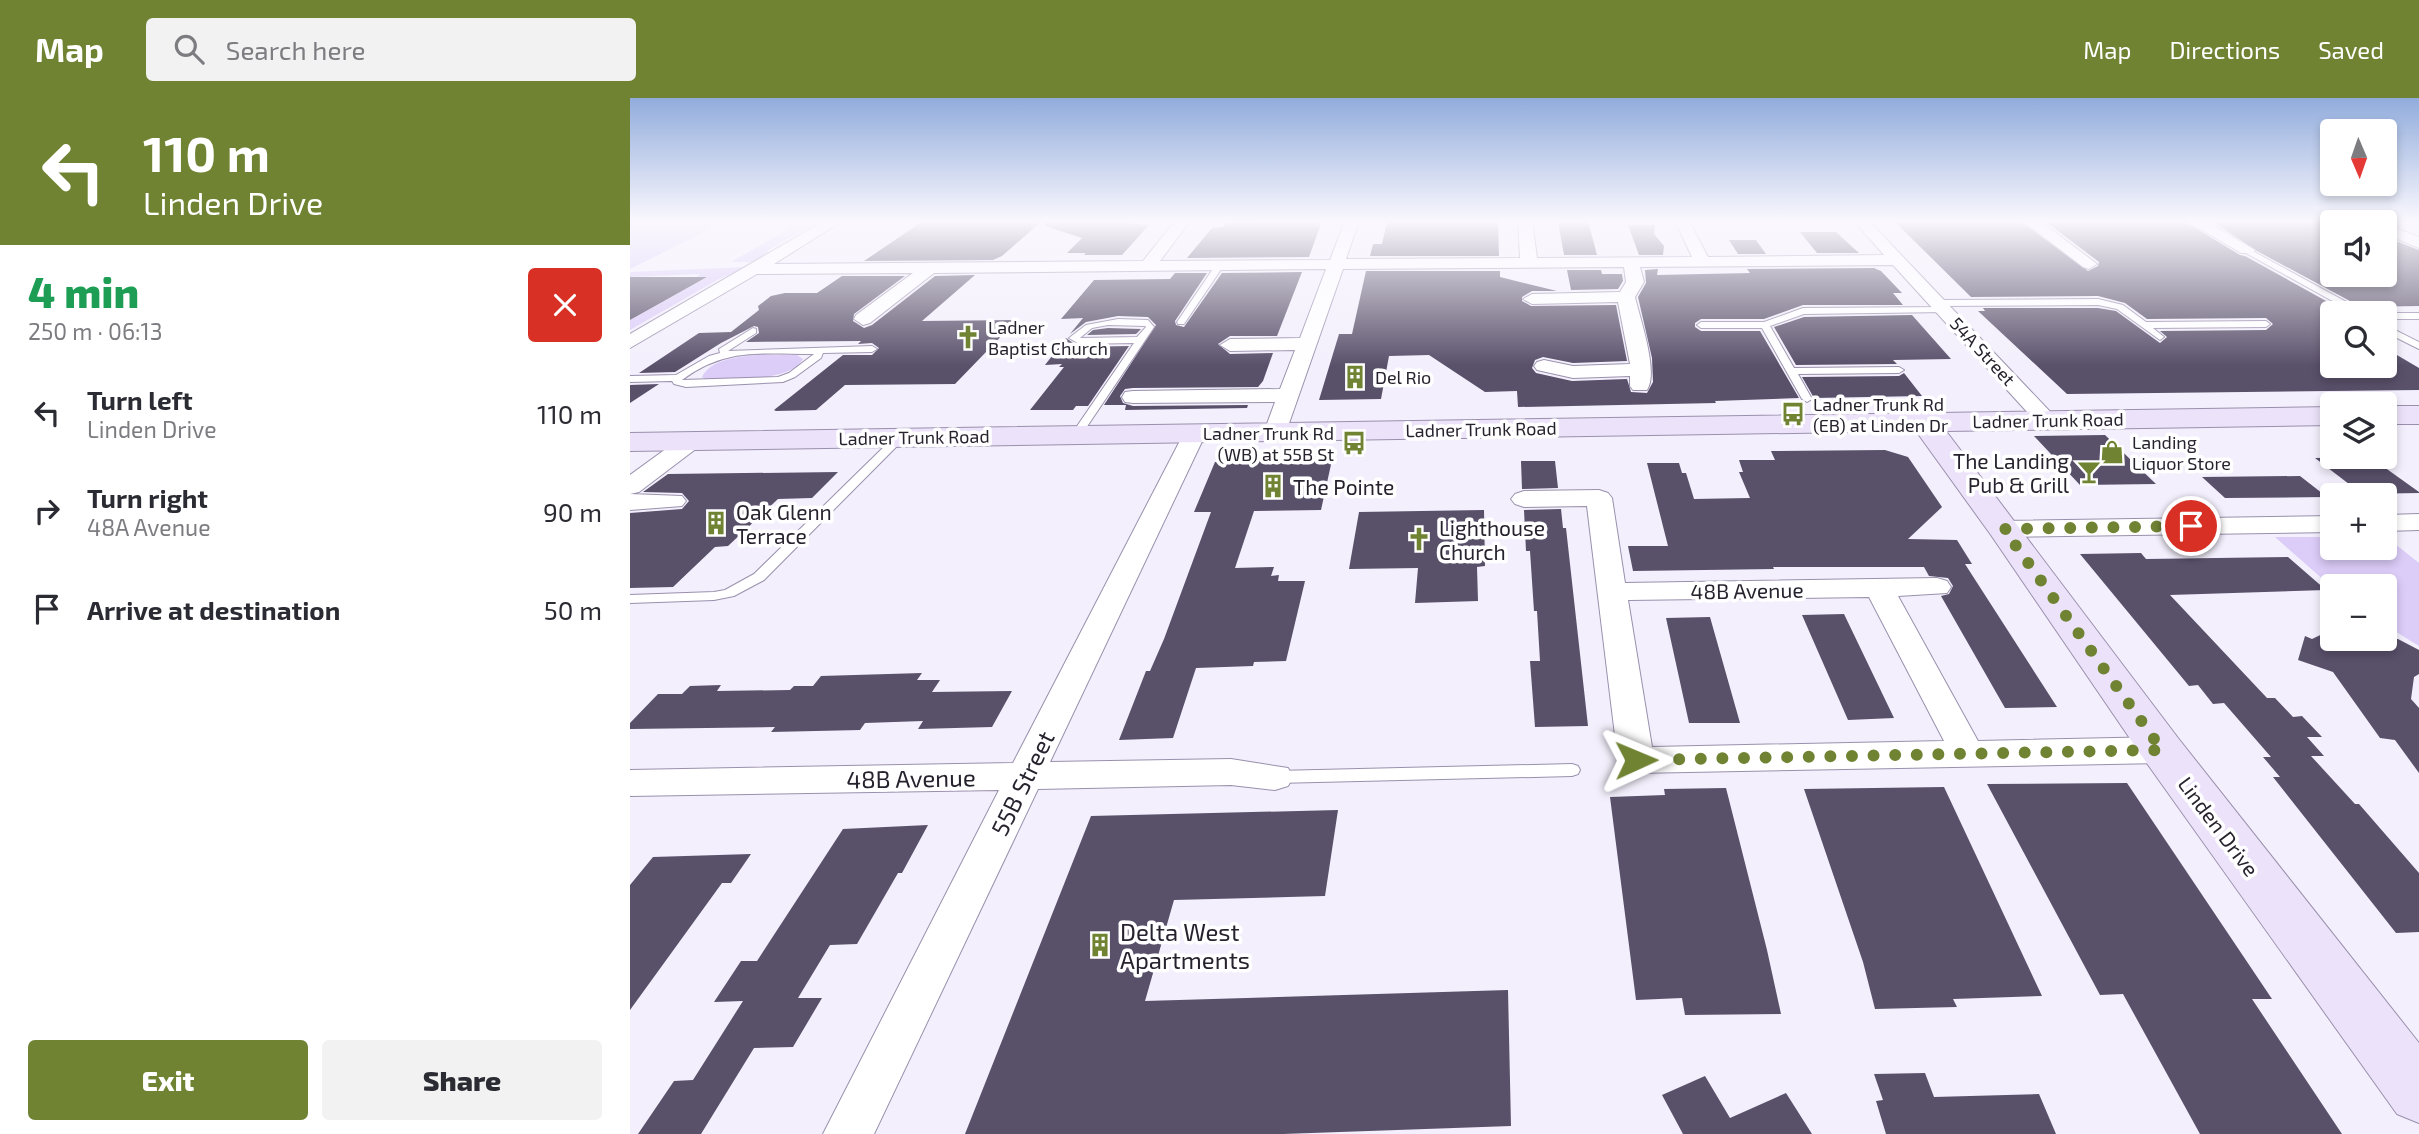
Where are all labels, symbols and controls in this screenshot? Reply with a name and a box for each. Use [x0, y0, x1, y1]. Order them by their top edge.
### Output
search box [146, 18, 636, 81]
text: Map [35, 29, 104, 69]
icon: search [170, 30, 208, 68]
text: Search here [226, 34, 365, 65]
text: Map [2083, 35, 2131, 64]
text: Directions [2169, 35, 2280, 64]
text: Saved [2318, 35, 2384, 64]
north arrow [2320, 119, 2398, 196]
map controls [2320, 119, 2397, 651]
text: 110 m [143, 123, 270, 182]
icon: left [28, 126, 119, 217]
text: Linden Drive [143, 183, 323, 221]
button: sound [2320, 210, 2397, 287]
text: 4 min [28, 266, 139, 316]
button: close [528, 268, 602, 342]
button: search [2320, 301, 2397, 378]
street label: 54A Street [1946, 312, 2020, 390]
place label: Ladner Baptist Church [988, 316, 1108, 359]
text: 250 m · 06:13 [28, 317, 162, 345]
church icon: Ladner Baptist Church [954, 323, 982, 351]
building icon: Del Rio [1341, 363, 1369, 391]
place label: Del Rio [1375, 366, 1431, 388]
text: Turn left [87, 384, 193, 415]
button: layers [2320, 392, 2397, 469]
place label: Ladner Trunk Rd (EB) at Linden Dr [1813, 393, 1948, 436]
icon: left [28, 394, 66, 432]
text: 110 m [537, 398, 602, 429]
bus stop icon: Ladner Trunk Rd (EB) at Linden Dr [1779, 400, 1807, 428]
street label: Ladner Trunk Road [1972, 408, 2124, 432]
text: Linden Drive [87, 415, 217, 443]
street label: Ladner Trunk Road [1405, 417, 1557, 441]
place label: Ladner Trunk Rd (WB) at 55B St [1203, 422, 1334, 465]
street label: Ladner Trunk Road [838, 425, 990, 449]
bus stop icon: Ladner Trunk Rd (WB) at 55B St [1340, 429, 1368, 457]
place label: Landing Liquor Store [2132, 431, 2231, 474]
shop icon: Landing Liquor Store [2098, 438, 2126, 466]
place label: The Landing Pub & Grill [1953, 448, 2070, 497]
bar icon: The Landing Pub & Grill [2075, 458, 2103, 486]
building icon: The Pointe [1259, 472, 1287, 500]
place label: The Pointe [1293, 474, 1394, 499]
text: Turn right [87, 482, 208, 513]
button: + [2320, 483, 2397, 560]
icon: right [28, 492, 66, 530]
text: 90 m [543, 496, 602, 527]
pin [2161, 496, 2221, 556]
place label: Oak Glenn Terrace [736, 499, 832, 548]
icon: arrive [2172, 507, 2210, 545]
building icon: Oak Glenn Terrace [702, 509, 730, 537]
text: 48A Avenue [87, 513, 211, 541]
place label: Lighthouse Church [1439, 515, 1545, 564]
church icon: Lighthouse Church [1405, 525, 1433, 553]
button: − [2320, 574, 2397, 651]
street label: 48B Avenue [1690, 577, 1804, 603]
icon: arrive [28, 590, 66, 628]
text: Arrive at destination [87, 594, 340, 625]
text: 50 m [544, 594, 602, 625]
position arrow [1599, 723, 1673, 797]
street label: 55B Street [984, 726, 1060, 840]
street label: 48B Avenue [846, 762, 976, 794]
street label: Linden Drive [2173, 771, 2265, 881]
place label: Delta West Apartments [1120, 917, 1250, 974]
building icon: Delta West Apartments [1086, 931, 1114, 959]
button: Exit [28, 1040, 308, 1120]
button: Share [322, 1040, 602, 1120]

